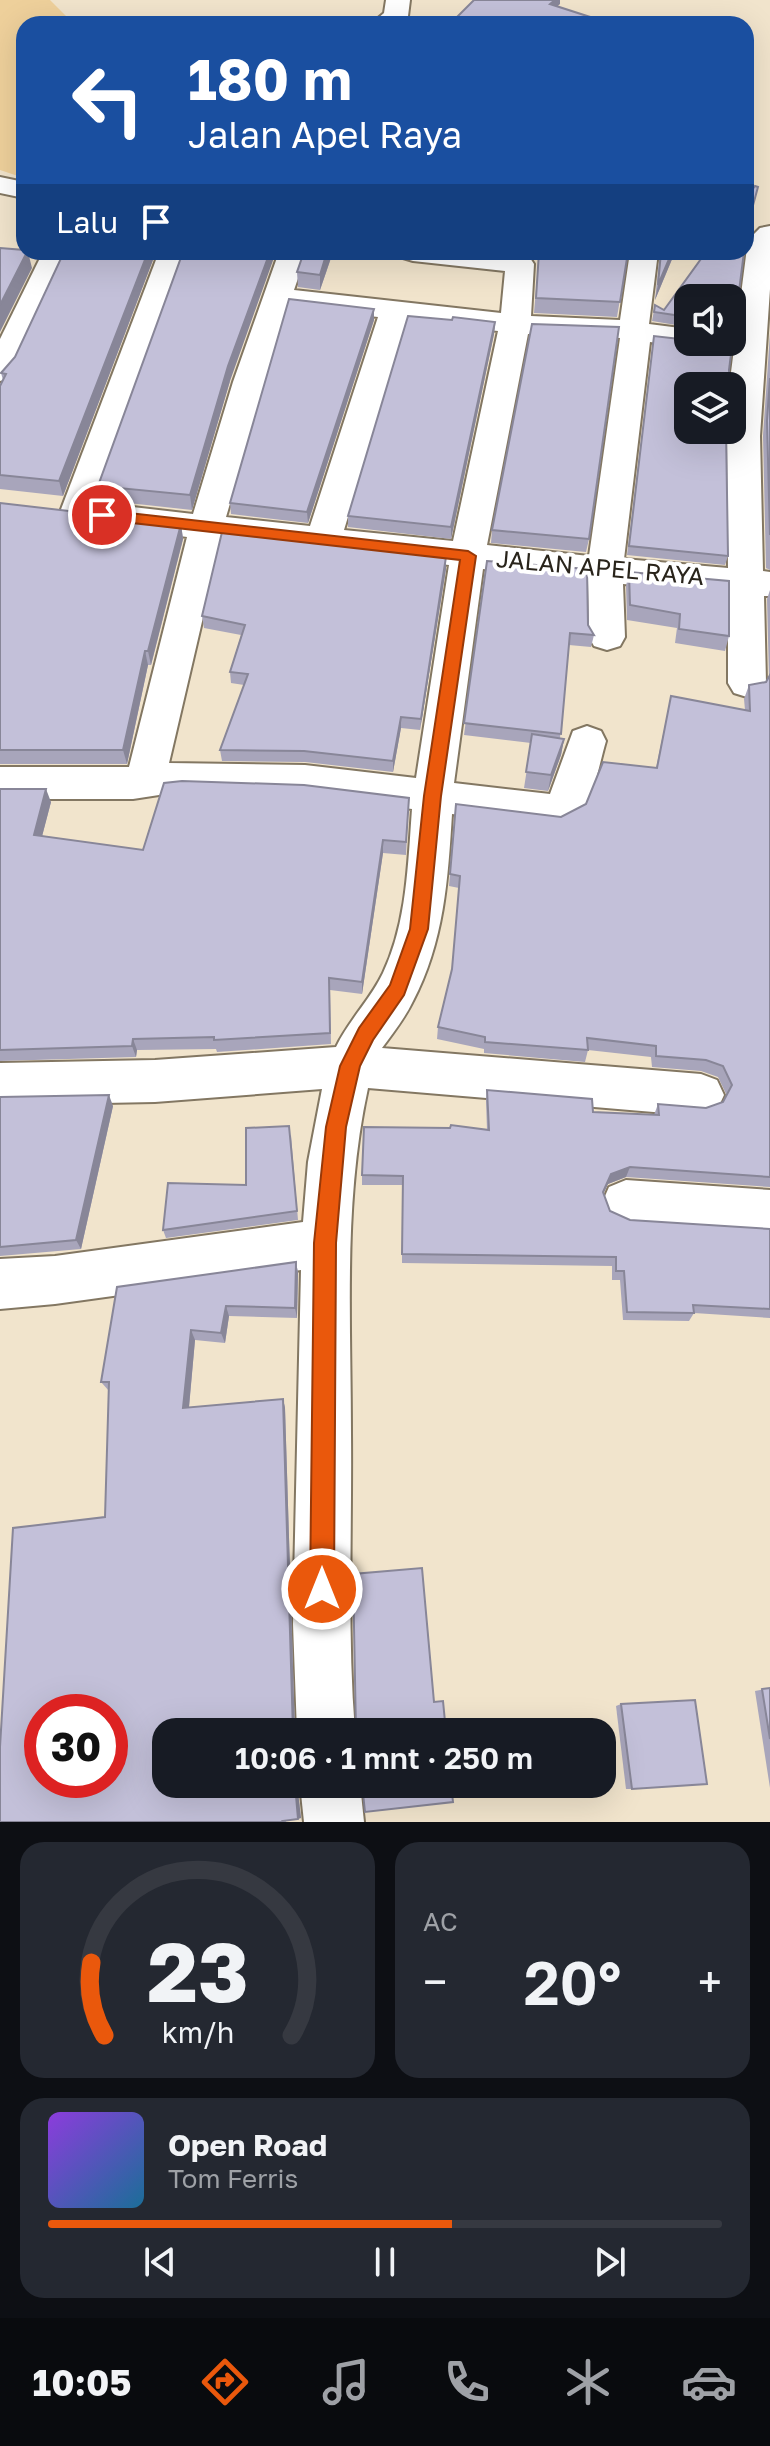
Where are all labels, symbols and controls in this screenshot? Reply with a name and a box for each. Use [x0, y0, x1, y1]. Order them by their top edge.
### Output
text: 180 m [188, 45, 352, 112]
icon: left [56, 48, 160, 152]
text: Jalan Apel Raya [188, 113, 462, 156]
icon: arrive [134, 200, 178, 244]
text: Lalu [56, 204, 118, 240]
map controls [674, 284, 746, 444]
button: sound [674, 284, 746, 356]
button: layers [674, 372, 746, 444]
pin [68, 481, 136, 549]
icon: arrive [80, 493, 124, 537]
street label: JALAN APEL RAYA [495, 543, 705, 590]
position arrow [280, 1547, 364, 1631]
speed limit sign: 30 [24, 1694, 128, 1798]
text: 10:06 · 1 mnt · 250 m [235, 1740, 533, 1776]
text: AC [423, 1906, 458, 1937]
text: 23 [147, 1920, 248, 2020]
text: 20° [524, 1946, 621, 2018]
text: − [423, 1955, 447, 2008]
text: + [698, 1955, 722, 2008]
text: km/h [161, 2015, 234, 2049]
text: Open Road [168, 2127, 327, 2163]
text: Tom Ferris [168, 2163, 298, 2194]
icon: previous [138, 2240, 182, 2284]
icon: pause [363, 2240, 407, 2284]
icon: next [588, 2240, 632, 2284]
icon: directions [197, 2354, 253, 2410]
icon: music [318, 2354, 374, 2410]
icon: phone [439, 2354, 495, 2410]
icon: climate [560, 2354, 616, 2410]
icon: car [681, 2354, 737, 2410]
text: 10:05 [33, 2361, 131, 2404]

